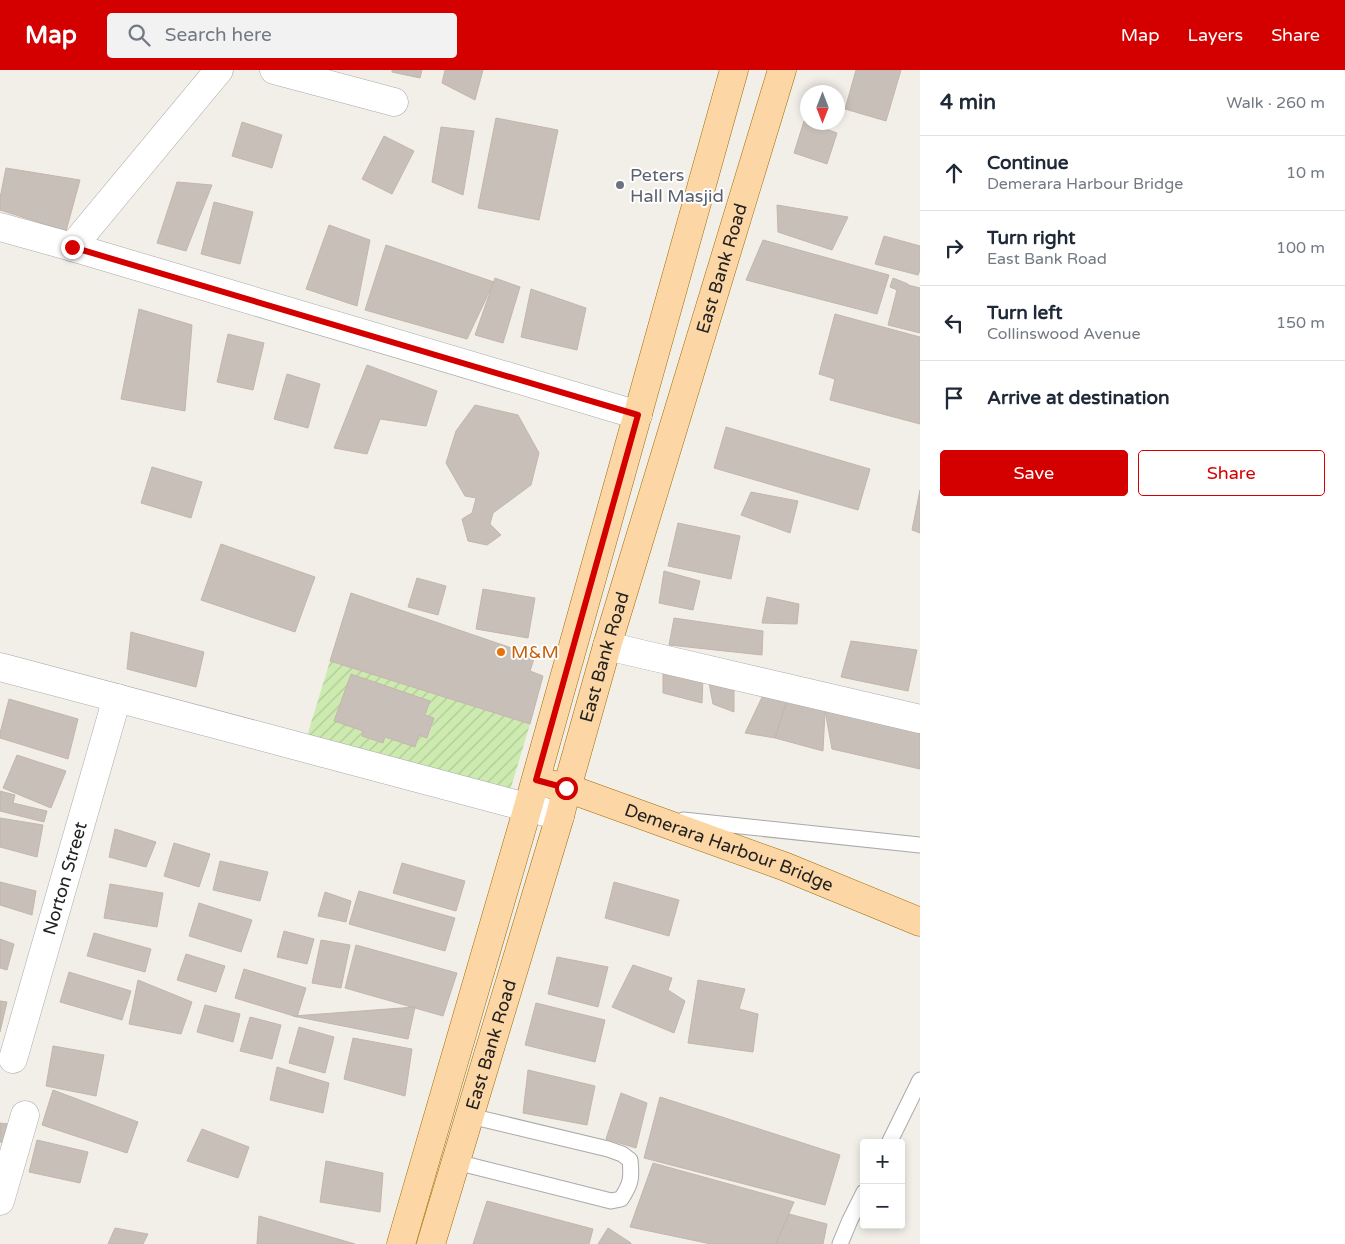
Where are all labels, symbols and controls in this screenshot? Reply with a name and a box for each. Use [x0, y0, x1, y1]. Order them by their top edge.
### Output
search box [107, 13, 457, 58]
text: Map [25, 21, 77, 50]
icon: search [125, 21, 153, 49]
text: Search here [165, 24, 272, 46]
text: Map [1121, 24, 1160, 46]
text: Layers [1188, 24, 1243, 46]
text: Share [1271, 24, 1320, 46]
north arrow [800, 85, 845, 130]
text: 4 min [940, 90, 996, 115]
text: Walk · 260 m [1226, 93, 1325, 113]
text: Continue [987, 152, 1069, 174]
icon: ahead [940, 159, 968, 187]
text: 10 m [1286, 163, 1325, 183]
place label: Peters Hall Masjid [630, 164, 724, 207]
text: Demerara Harbour Bridge [987, 174, 1183, 194]
marker: Peters Hall Masjid [614, 179, 626, 191]
street label: East Bank Road [692, 201, 752, 336]
text: Turn right [987, 227, 1075, 249]
icon: right [940, 234, 968, 262]
route end [61, 236, 84, 259]
text: 100 m [1276, 238, 1325, 258]
text: East Bank Road [987, 249, 1107, 269]
text: Turn left [987, 302, 1063, 324]
icon: left [940, 309, 968, 337]
text: 150 m [1276, 313, 1325, 333]
text: Collinswood Avenue [987, 324, 1140, 344]
icon: arrive [940, 384, 968, 412]
text: Arrive at destination [987, 387, 1170, 409]
button: Save [940, 450, 1128, 496]
button: Share [1138, 450, 1325, 496]
street label: East Bank Road [575, 589, 634, 725]
place label: M&M [511, 641, 559, 663]
marker: M&M [495, 646, 507, 658]
route start [555, 777, 578, 800]
street label: Demerara Harbour Bridge [622, 799, 837, 896]
street label: Norton Street [38, 819, 92, 938]
street label: East Bank Road [461, 977, 521, 1113]
map controls [860, 1139, 905, 1229]
button: + [860, 1139, 905, 1184]
button: − [860, 1184, 905, 1229]

